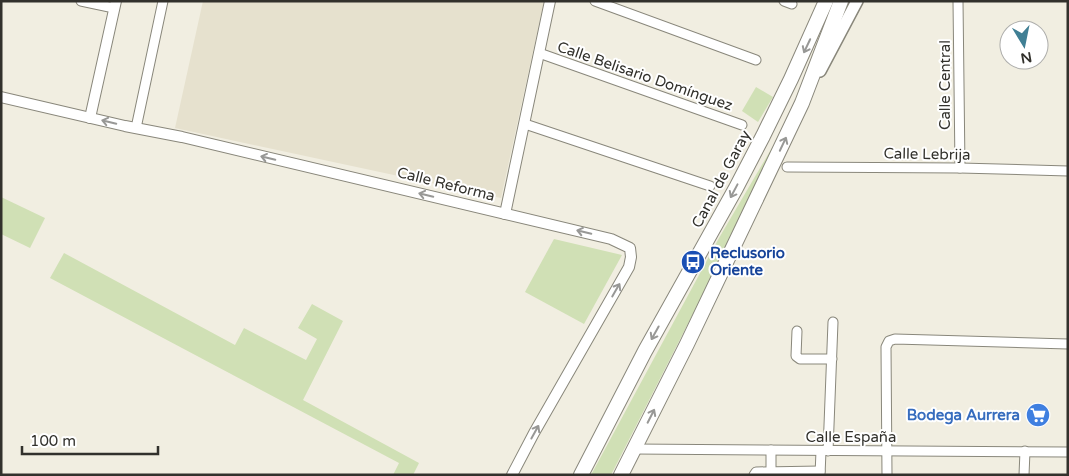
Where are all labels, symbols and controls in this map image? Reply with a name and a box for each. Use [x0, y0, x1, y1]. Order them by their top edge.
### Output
north arrow [999, 20, 1049, 70]
street label: Calle Belisario Domínguez [555, 37, 735, 115]
one-way arrow [801, 38, 811, 53]
street label: Calle Central [936, 40, 954, 130]
text: N [1019, 48, 1033, 67]
one-way arrow [102, 117, 118, 126]
street label: Canal de Garay [688, 127, 754, 231]
one-way arrow [778, 136, 788, 151]
street label: Calle Lebrija [883, 144, 971, 164]
one-way arrow [260, 153, 276, 162]
street label: Calle Reforma [395, 163, 497, 205]
one-way arrow [729, 184, 739, 199]
one-way arrow [418, 190, 434, 199]
one-way arrow [576, 227, 592, 236]
place label: Reclusorio Oriente [710, 244, 785, 279]
bus stop icon: Reclusorio Oriente [680, 249, 706, 275]
one-way arrow [611, 284, 621, 298]
one-way arrow [649, 326, 659, 340]
supermarket icon: Bodega Aurrera [1025, 402, 1051, 428]
place label: Bodega Aurrera [907, 406, 1020, 425]
one-way arrow [647, 409, 656, 424]
scale bar [22, 424, 159, 456]
one-way arrow [530, 424, 540, 439]
street label: Calle España [806, 428, 896, 446]
text: 100 m [30, 432, 76, 450]

